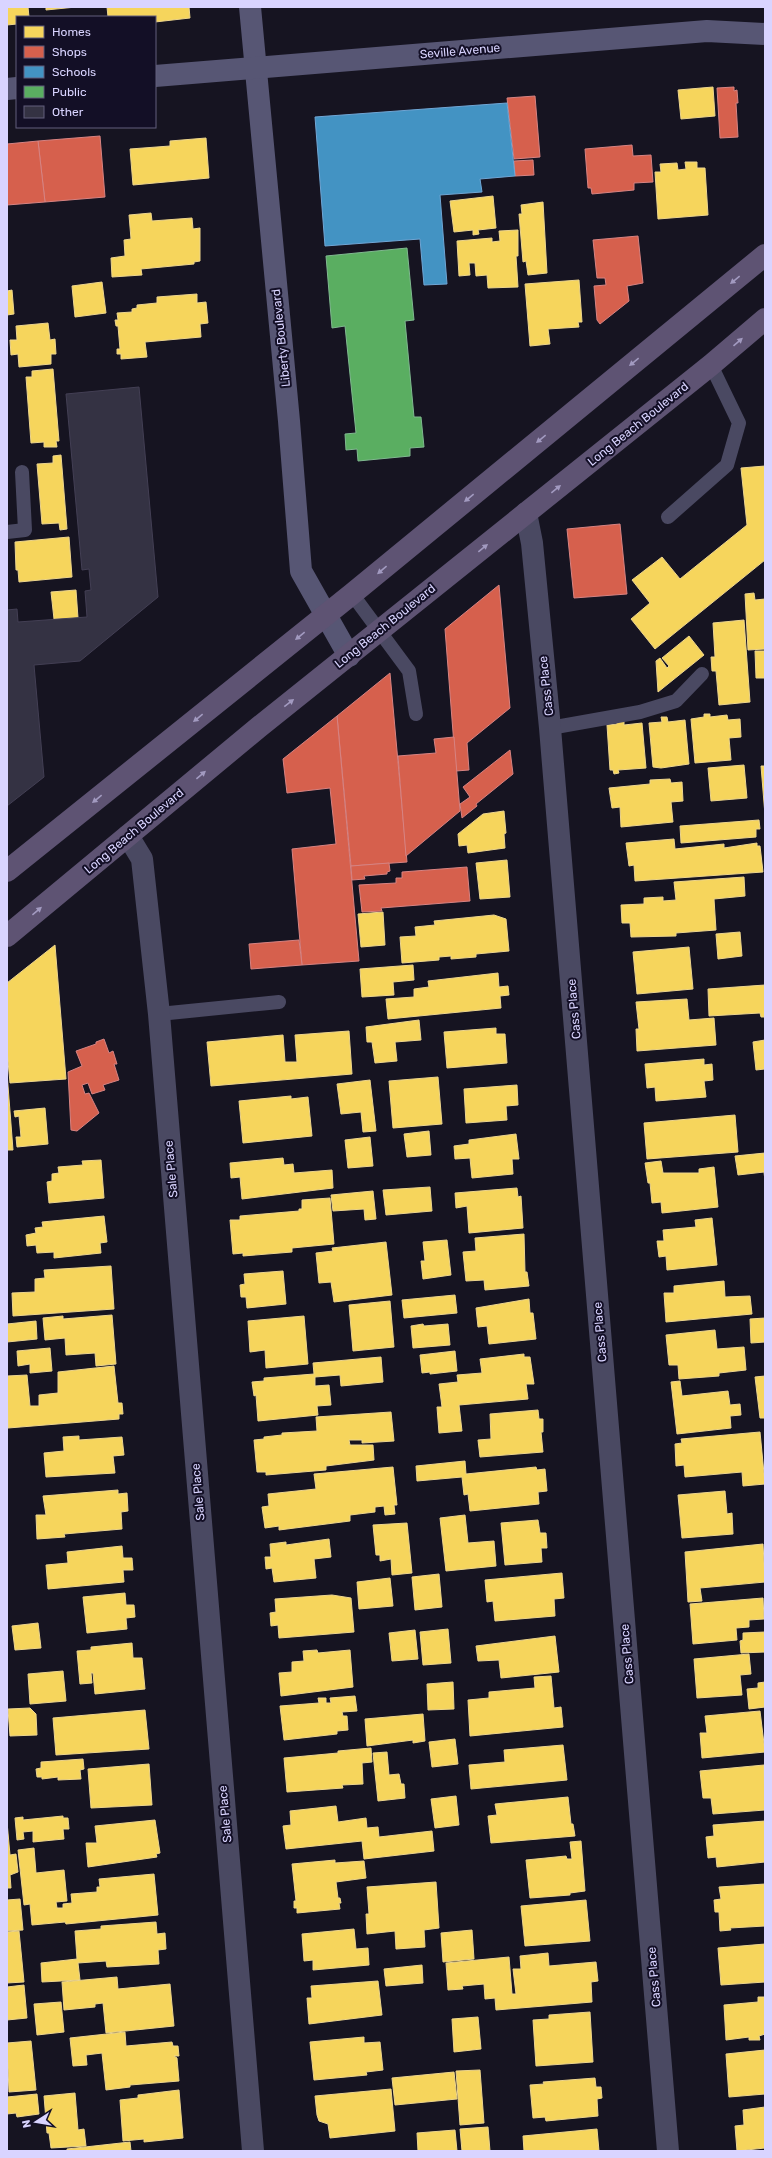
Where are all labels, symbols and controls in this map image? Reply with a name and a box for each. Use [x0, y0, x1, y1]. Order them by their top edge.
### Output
legend [16, 16, 156, 128]
text: Homes [52, 25, 91, 39]
street label: Seville Avenue [419, 40, 501, 61]
text: Shops [52, 45, 87, 59]
text: Schools [52, 65, 96, 79]
text: Public [52, 85, 87, 99]
text: Other [52, 105, 84, 119]
one-way arrow [729, 276, 740, 284]
street label: Liberty Boulevard [269, 288, 293, 388]
one-way arrow [733, 337, 744, 346]
one-way arrow [629, 358, 640, 367]
street label: Long Beach Boulevard [585, 379, 691, 469]
one-way arrow [536, 435, 546, 444]
one-way arrow [551, 484, 562, 493]
one-way arrow [464, 493, 475, 502]
one-way arrow [478, 543, 488, 552]
one-way arrow [376, 565, 387, 574]
street label: Long Beach Boulevard [332, 581, 438, 671]
one-way arrow [294, 632, 305, 641]
street label: Cass Place [536, 655, 556, 717]
one-way arrow [284, 698, 295, 707]
one-way arrow [193, 713, 204, 722]
one-way arrow [195, 771, 206, 780]
street label: Long Beach Boulevard [82, 785, 186, 877]
one-way arrow [91, 794, 102, 803]
one-way arrow [32, 907, 42, 916]
street label: Cass Place [564, 978, 584, 1040]
street label: Sale Place [162, 1140, 180, 1198]
street label: Cass Place [590, 1301, 610, 1363]
street label: Sale Place [189, 1463, 207, 1521]
street label: Cass Place [617, 1623, 637, 1685]
street label: Sale Place [216, 1785, 234, 1843]
street label: Cass Place [644, 1946, 664, 2008]
north arrow [16, 2102, 56, 2142]
text: N [20, 2119, 34, 2129]

